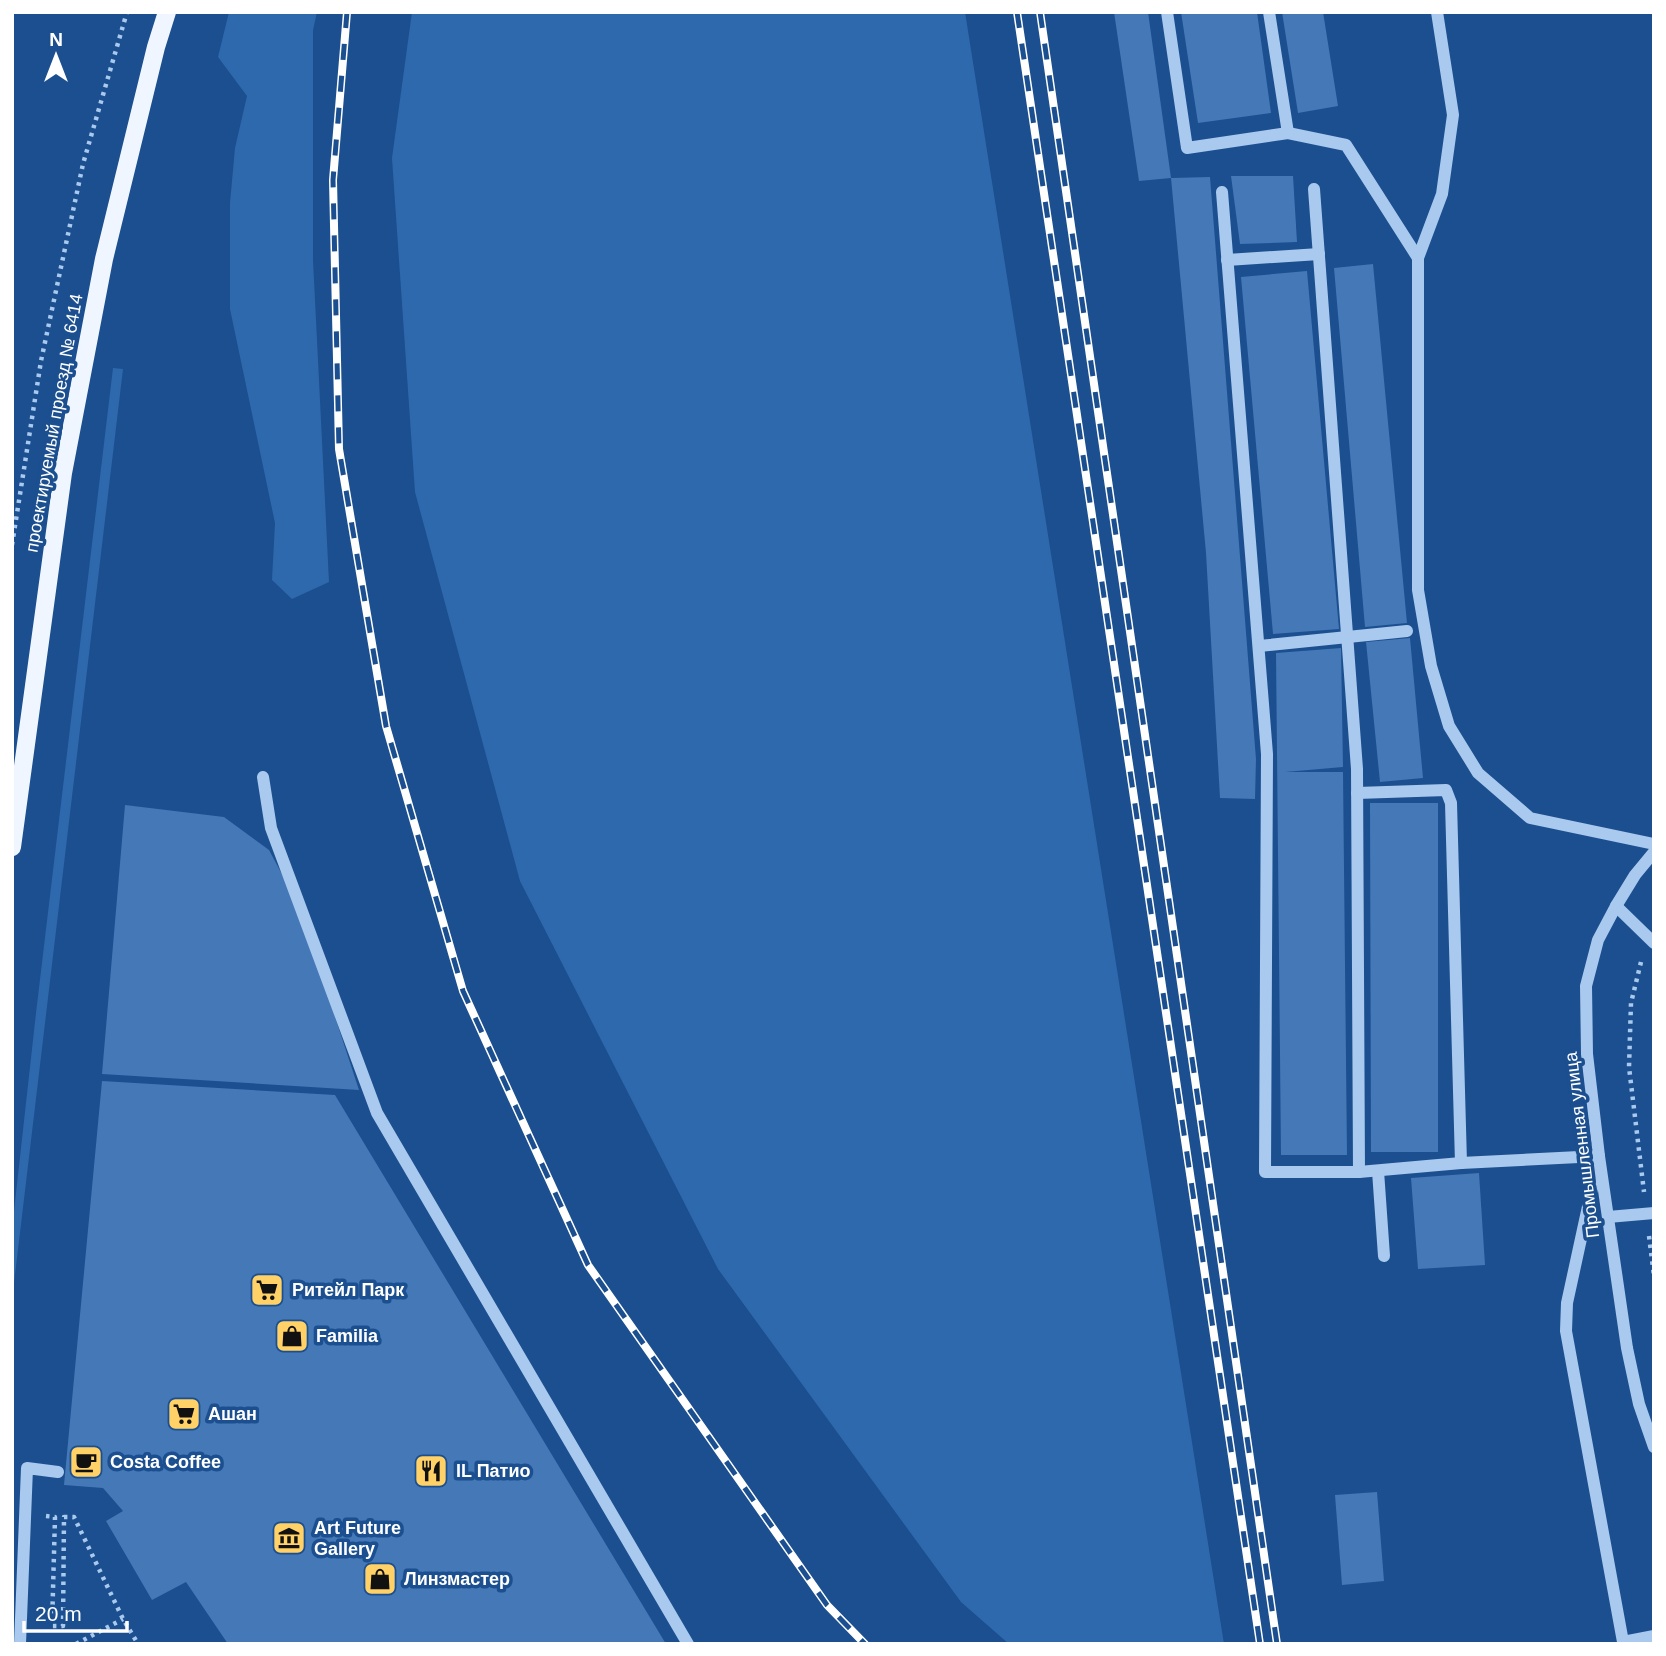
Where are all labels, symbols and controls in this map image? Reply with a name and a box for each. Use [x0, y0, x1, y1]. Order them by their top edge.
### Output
north arrow [21, 21, 91, 91]
text: N [49, 29, 63, 50]
street label: проектируемый проезд № 6414 [21, 292, 87, 554]
street label: Промышленная улица [1561, 1050, 1603, 1239]
supermarket icon: Ритейл Парк [248, 1271, 286, 1309]
place label: Ритейл Парк [292, 1280, 405, 1300]
shop icon: Familia [273, 1317, 311, 1355]
place label: Familia [316, 1326, 379, 1346]
supermarket icon: Ашан [165, 1395, 203, 1433]
place label: Ашан [208, 1404, 257, 1424]
cafe icon: Costa Coffee [67, 1443, 105, 1481]
place label: Costa Coffee [110, 1452, 221, 1472]
restaurant icon: IL Патио [412, 1452, 450, 1490]
place label: IL Патио [456, 1461, 531, 1481]
place label: Art Future Gallery [314, 1518, 401, 1559]
museum icon: Art Future Gallery [270, 1519, 308, 1557]
shop icon: Линзмастер [361, 1560, 399, 1598]
place label: Линзмастер [404, 1569, 510, 1589]
scale bar [24, 1590, 128, 1634]
text: 20 m [35, 1602, 82, 1625]

